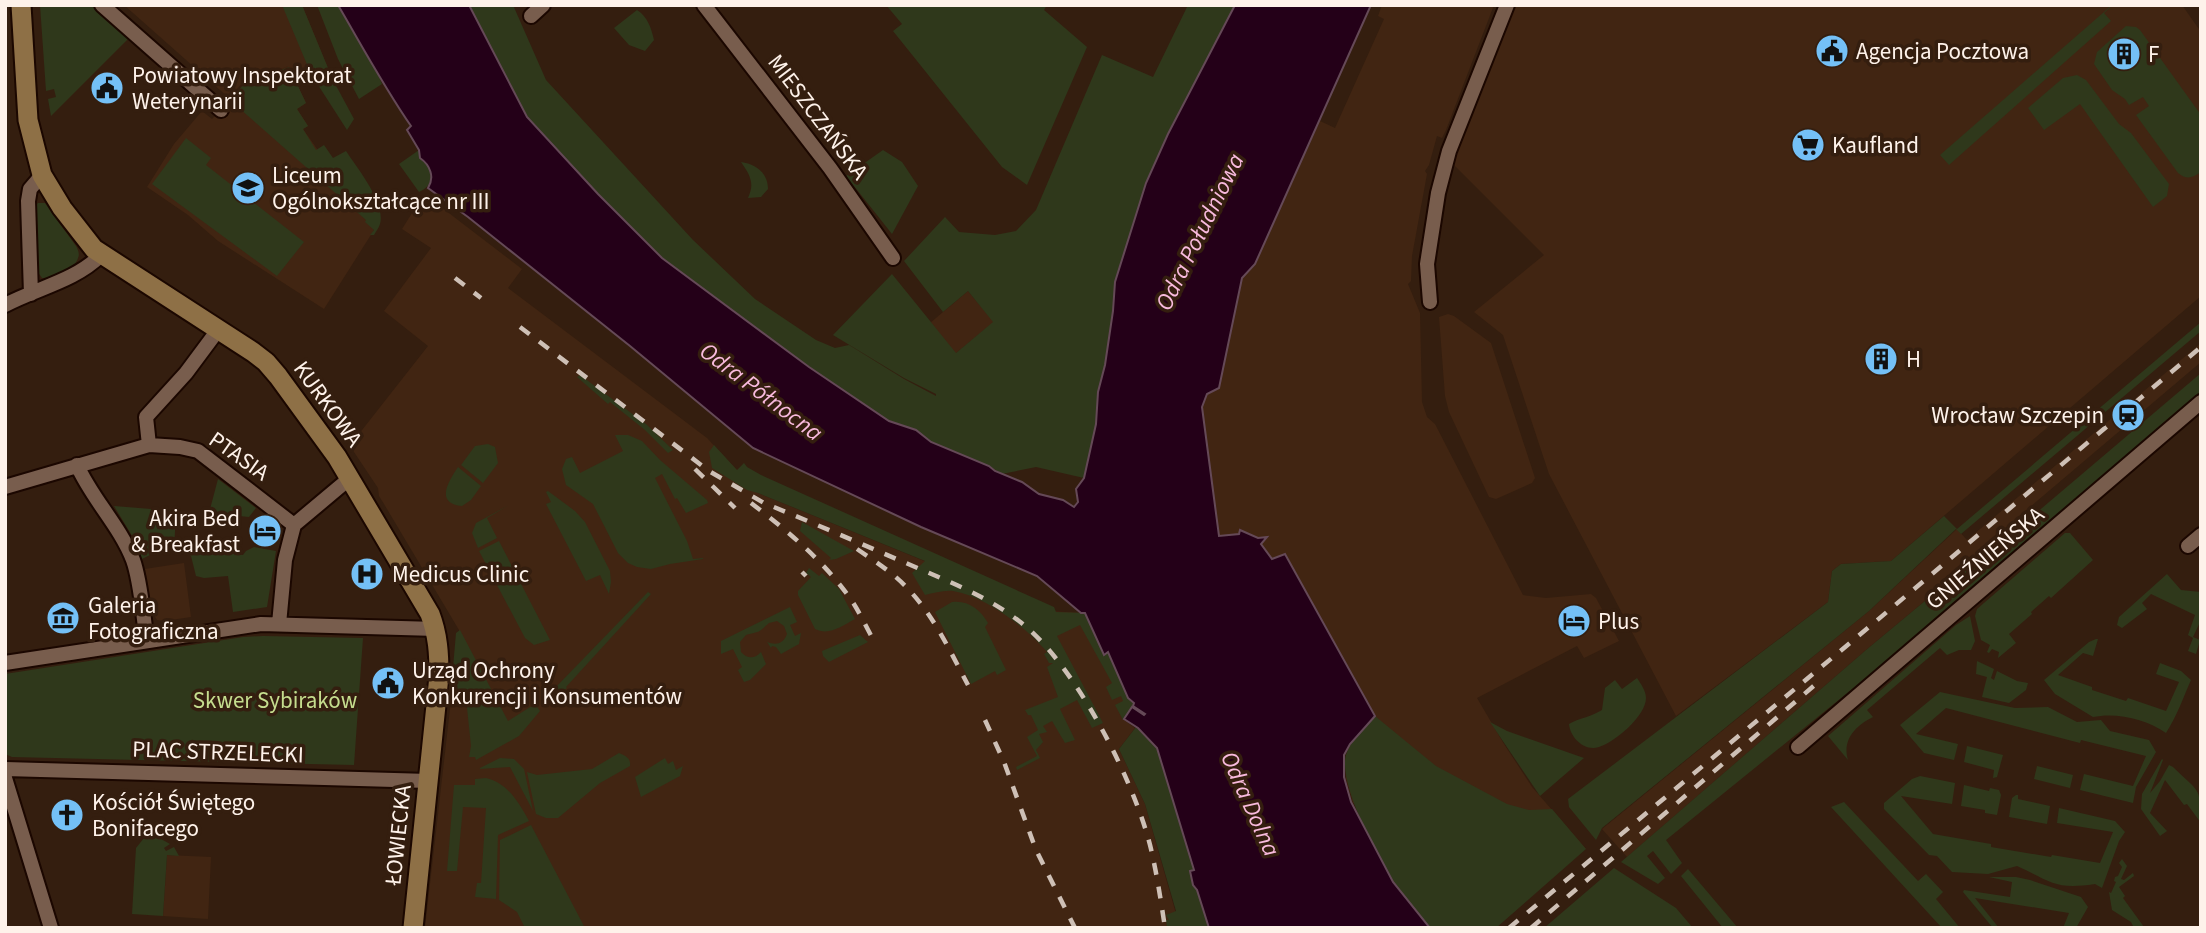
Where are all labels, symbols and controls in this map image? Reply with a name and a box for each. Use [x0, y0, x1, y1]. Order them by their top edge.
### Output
public building icon: Agencja Pocztowa [1813, 32, 1851, 70]
place label: Agencja Pocztowa [1856, 35, 2029, 68]
building icon: F [2105, 35, 2143, 73]
place label: F [2148, 38, 2159, 71]
street label: MIESZCZAŃSKA [760, 47, 876, 187]
place label: Powiatowy Inspektorat Weterynarii [132, 59, 352, 118]
public building icon: Powiatowy Inspektorat Weterynarii [88, 69, 126, 107]
supermarket icon: Kaufland [1789, 126, 1827, 164]
place label: Kaufland [1832, 129, 1919, 162]
water label: Odra Południowa [1147, 147, 1253, 317]
place label: Liceum Ogólnokształcące nr III [272, 159, 490, 218]
school or university icon: Liceum Ogólnokształcące nr III [229, 169, 267, 207]
water label: Odra Północna [692, 334, 830, 450]
building icon: H [1862, 340, 1900, 378]
place label: H [1906, 343, 1921, 376]
street label: KURKOWA [285, 354, 371, 454]
station icon: Wrocław Szczepin [2109, 396, 2147, 434]
place label: Wrocław Szczepin [1931, 399, 2104, 432]
street label: PTASIA [202, 423, 276, 489]
street label: GNIEŹNIEŃSKA [1919, 498, 2052, 617]
place label: Akira Bed & Breakfast [131, 502, 240, 561]
hotel icon: Akira Bed & Breakfast [246, 512, 284, 550]
hospital icon: Medicus Clinic [348, 555, 386, 593]
place label: Medicus Clinic [392, 558, 529, 591]
place label: Galeria Fotograficzna [88, 589, 218, 648]
museum icon: Galeria Fotograficzna [44, 599, 82, 637]
hotel icon: Plus [1555, 602, 1593, 640]
place label: Plus [1598, 605, 1639, 638]
place label: Urząd Ochrony Konkurencji i Konsumentów [412, 654, 682, 713]
public building icon: Urząd Ochrony Konkurencji i Konsumentów [369, 664, 407, 702]
park label: Skwer Sybiraków [193, 684, 357, 717]
street label: PLAC STRZELECKI [132, 733, 304, 771]
water label: Odra Dolna [1211, 746, 1289, 862]
street label: ŁOWIECKA [376, 783, 420, 888]
place label: Kościół Świętego Bonifacego [92, 786, 255, 845]
church icon: Kościół Świętego Bonifacego [48, 796, 86, 834]

